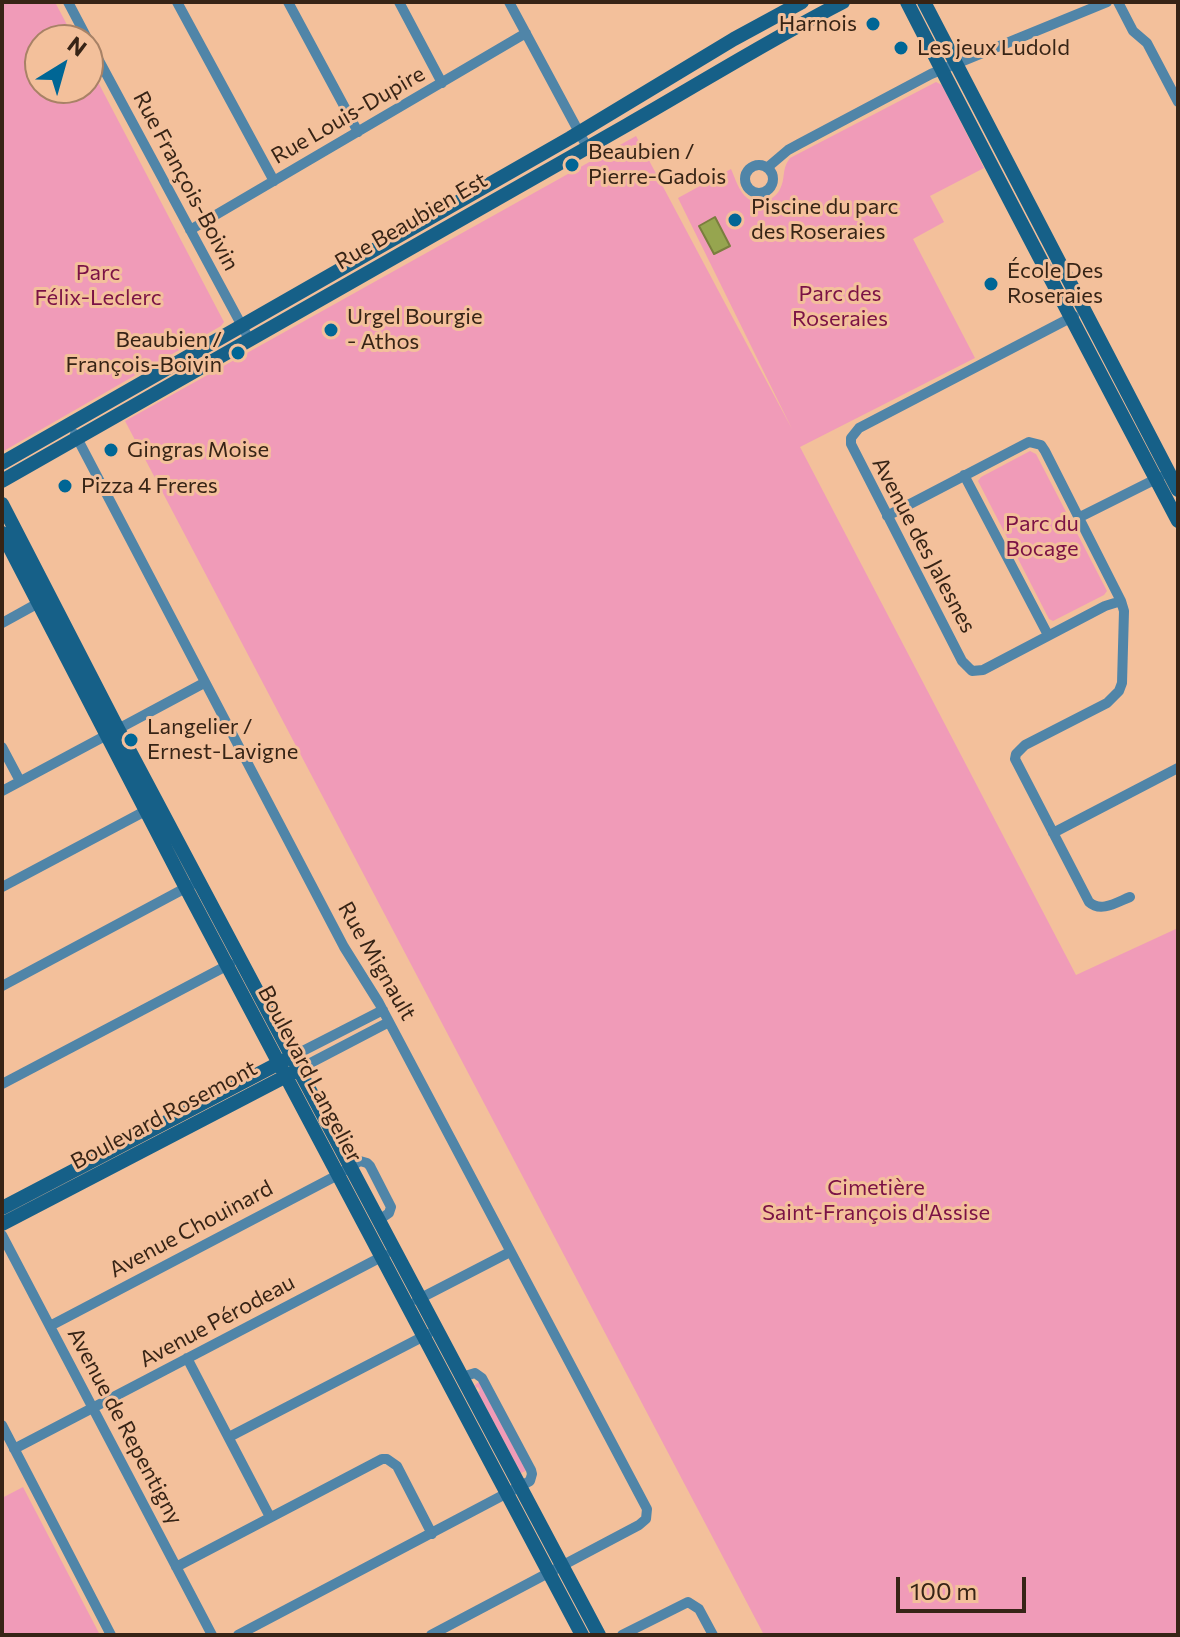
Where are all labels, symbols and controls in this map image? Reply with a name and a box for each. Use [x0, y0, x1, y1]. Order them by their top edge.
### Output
place label: Harnois [779, 11, 857, 37]
marker: Harnois [864, 15, 882, 33]
north arrow [24, 24, 104, 104]
text: N [63, 30, 92, 62]
place label: Les jeux Ludold [917, 35, 1070, 61]
marker: Les jeux Ludold [892, 39, 910, 57]
street label: Rue Louis-Dupire [267, 60, 429, 170]
street label: Rue François-Boivin [128, 87, 244, 275]
place label: Beaubien / Pierre-Gadois [588, 139, 726, 190]
marker: Beaubien / Pierre-Gadois [563, 156, 581, 174]
street label: Rue Beaubien Est [330, 167, 492, 275]
place label: Piscine du parc des Roseraies [751, 194, 898, 246]
marker: Piscine du parc des Roseraies [726, 211, 744, 229]
place label: École Des Roseraies [1007, 258, 1103, 310]
park label: Parc Félix-Leclerc [34, 260, 162, 312]
marker: École Des Roseraies [982, 275, 1000, 293]
park label: Parc des Roseraies [792, 281, 888, 332]
place label: Urgel Bourgie - Athos [347, 304, 483, 356]
marker: Urgel Bourgie - Athos [322, 321, 340, 339]
place label: Beaubien / François-Boivin [65, 327, 222, 378]
marker: Beaubien / François-Boivin [229, 344, 247, 362]
place label: Gingras Moise [127, 437, 269, 463]
marker: Gingras Moise [102, 441, 120, 459]
street label: Avenue des Jalesnes [866, 453, 982, 637]
place label: Pizza 4 Freres [81, 473, 218, 499]
marker: Pizza 4 Freres [56, 477, 74, 495]
park label: Parc du Bocage [1005, 511, 1079, 562]
place label: Langelier / Ernest-Lavigne [147, 714, 298, 766]
marker: Langelier / Ernest-Lavigne [122, 731, 140, 749]
street label: Rue Mignault [332, 897, 422, 1025]
street label: Boulevard Langelier [252, 981, 368, 1167]
street label: Boulevard Rosemont [66, 1055, 262, 1175]
street label: Avenue Chouinard [105, 1175, 277, 1283]
park label: Cimetière Saint-François d'Assise [762, 1175, 990, 1226]
street label: Avenue Pérodeau [135, 1269, 299, 1373]
street label: Avenue de Repentigny [62, 1323, 188, 1529]
scale bar [900, 1561, 1030, 1611]
text: 100 m [910, 1576, 977, 1605]

